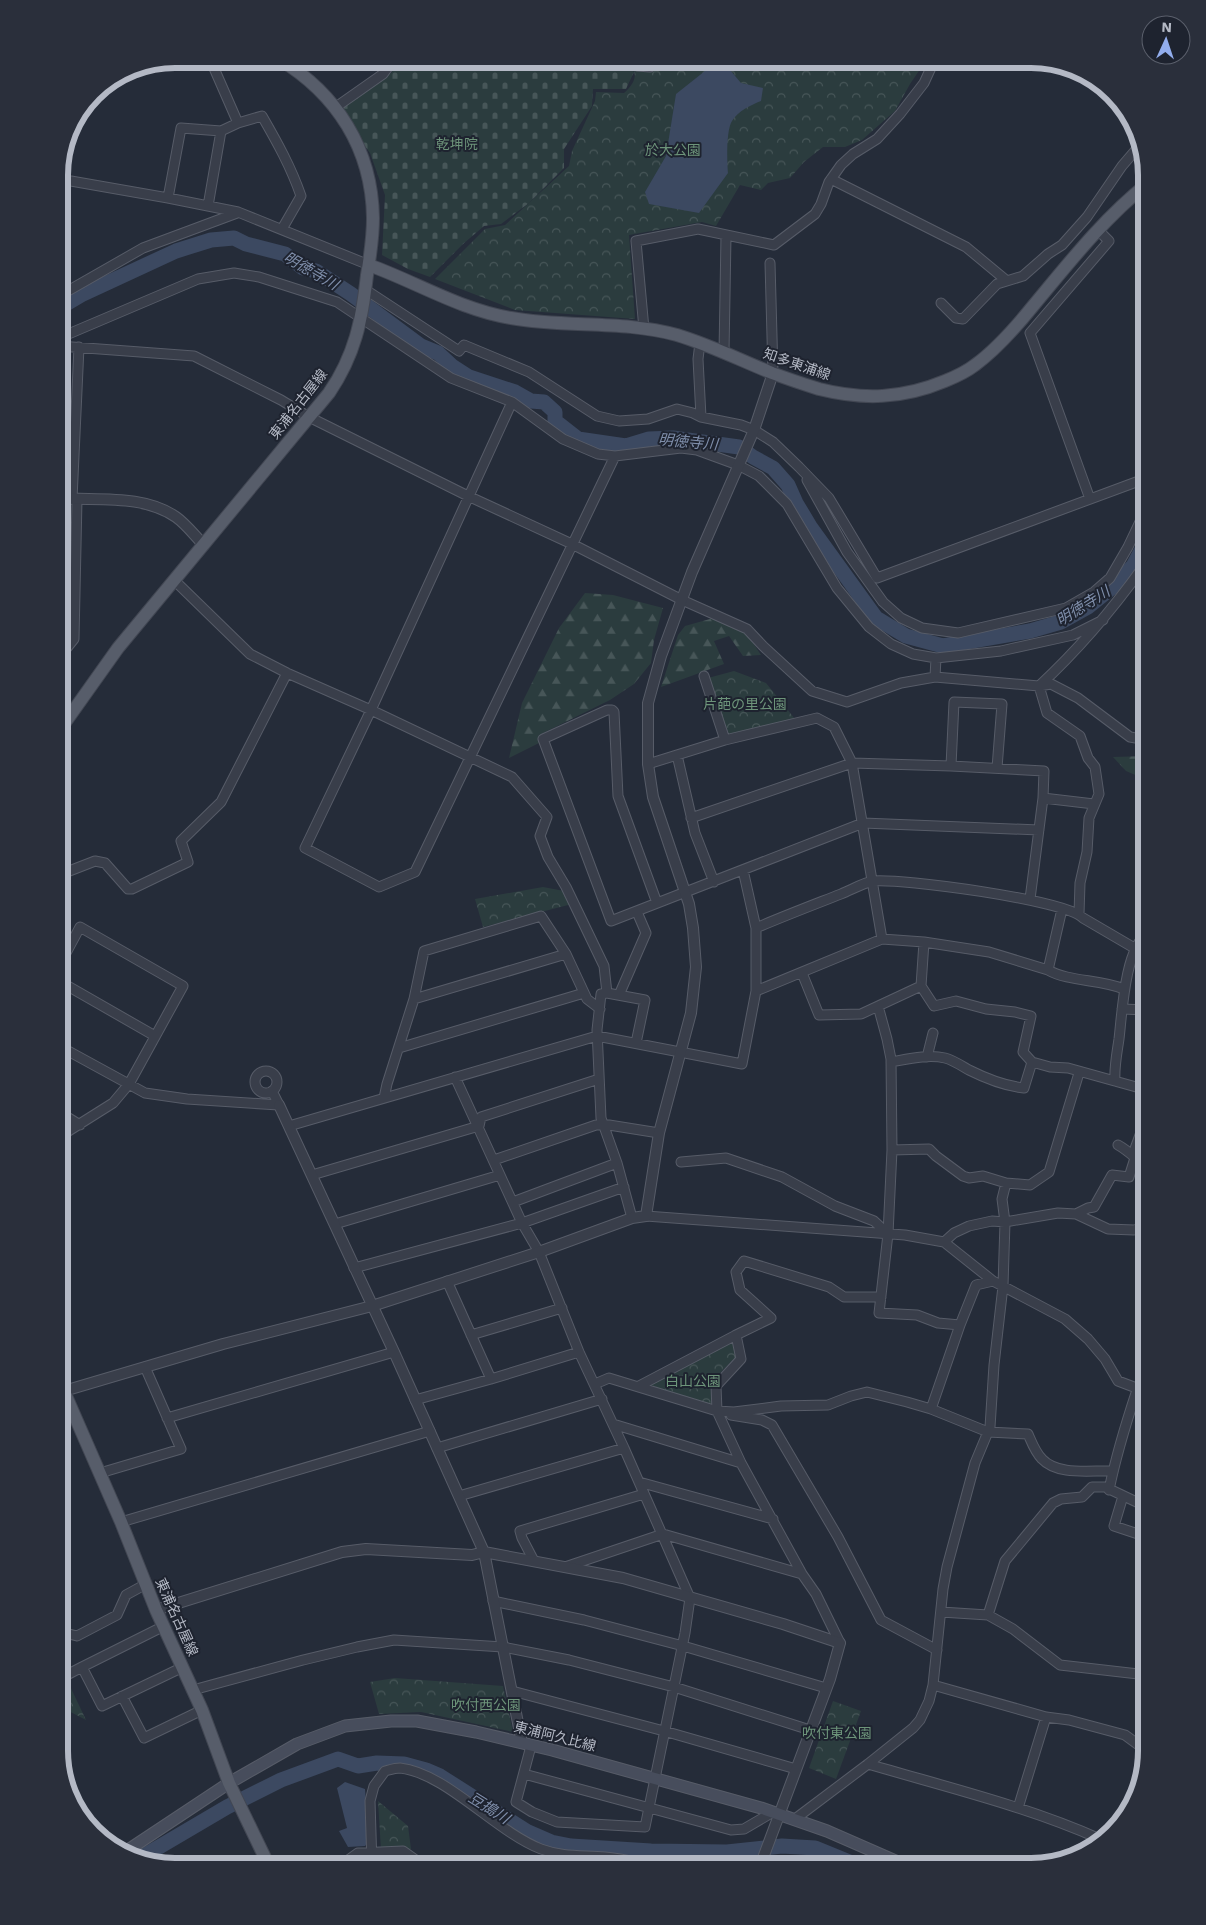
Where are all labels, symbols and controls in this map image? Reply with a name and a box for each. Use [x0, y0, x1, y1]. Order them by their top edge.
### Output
north arrow [1141, 15, 1191, 65]
text: N [1161, 19, 1172, 35]
park label: 乾坤院 [436, 136, 478, 152]
park label: 於大公園 [645, 142, 701, 158]
water label: 明徳寺川 [281, 248, 343, 295]
street label: 知多東浦線 [761, 345, 833, 383]
street label: 東浦名古屋線 [266, 366, 330, 442]
water label: 明徳寺川 [657, 430, 721, 454]
water label: 明徳寺川 [1053, 581, 1115, 630]
park label: 片葩の里公園 [703, 696, 787, 712]
park label: 白山公園 [665, 1373, 721, 1389]
street label: 東浦名古屋線 [153, 1575, 201, 1659]
park label: 吹付西公園 [451, 1697, 521, 1713]
street label: 東浦阿久比線 [512, 1718, 598, 1754]
park label: 吹付東公園 [802, 1725, 872, 1741]
water label: 豆搗川 [465, 1788, 515, 1829]

